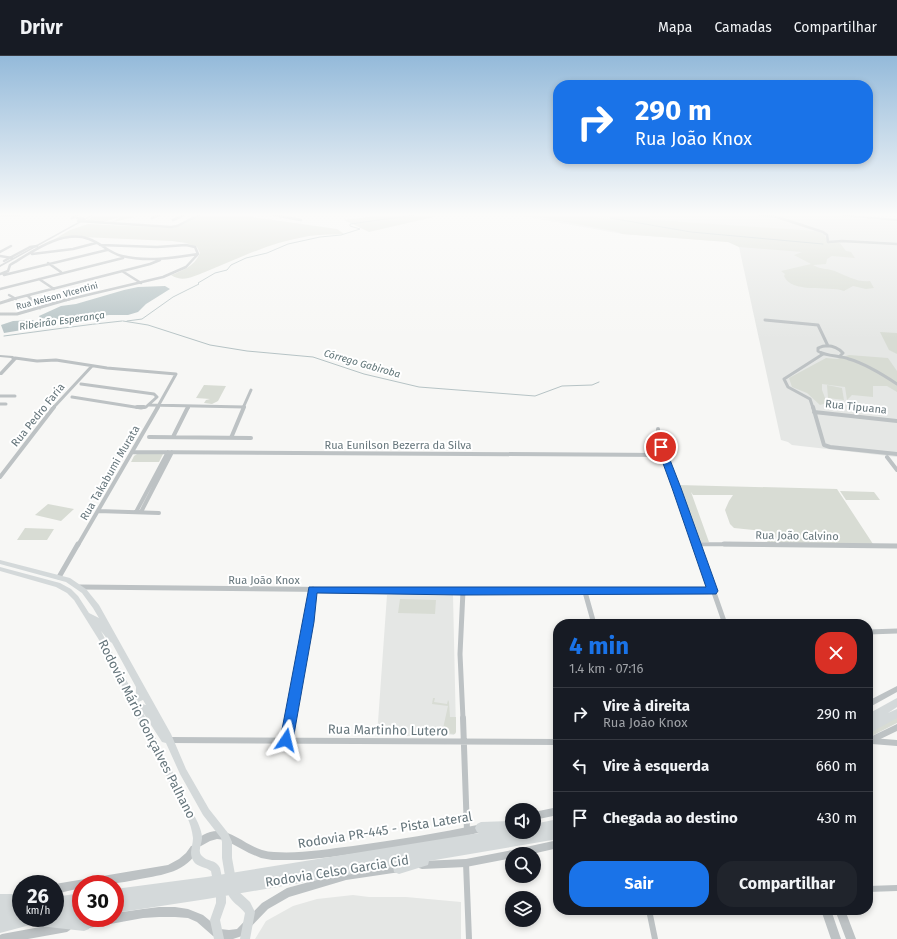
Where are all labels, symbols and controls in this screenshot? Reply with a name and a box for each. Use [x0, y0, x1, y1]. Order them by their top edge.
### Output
text: Drivr [20, 16, 63, 39]
text: Mapa [658, 19, 692, 36]
text: Camadas [714, 19, 772, 36]
text: Compartilhar [794, 19, 877, 36]
text: 290 m [635, 94, 712, 127]
icon: right [569, 96, 621, 148]
text: Rua João Knox [635, 128, 752, 150]
street label: Rua Nelson VIcentini [15, 280, 99, 312]
water label: Ribeirão Esperança [19, 309, 106, 333]
water label: Córrego Gabiroba [322, 347, 402, 381]
street label: Rua Pedro Faria [8, 381, 68, 449]
street label: Rua Tipuana [824, 397, 888, 417]
street label: Rua Takabumi Murata [77, 423, 143, 523]
pin [644, 430, 678, 464]
icon: arrive [650, 436, 672, 458]
street label: Rua Eunilson Bezerra da Silva [324, 439, 472, 452]
street label: Rua João Calvino [755, 529, 839, 543]
street label: Rua João Knox [228, 574, 300, 587]
text: 4 min [569, 632, 629, 660]
button: close [815, 632, 857, 674]
street label: Rodovia Mário Gonçalves Palhano [95, 637, 199, 821]
text: 1.4 km · 07:16 [569, 661, 643, 676]
text: Vire à direita [603, 697, 690, 715]
icon: right [569, 703, 591, 725]
text: 290 m [817, 705, 857, 723]
text: Rua João Knox [603, 715, 688, 730]
position arrow [265, 719, 307, 761]
street label: Rua Martinho Lutero [328, 721, 448, 739]
icon: left [569, 755, 591, 777]
text: Vire à esquerda [603, 757, 709, 775]
text: 660 m [816, 757, 857, 775]
map controls [505, 803, 541, 927]
button: sound [505, 803, 541, 839]
icon: arrive [569, 807, 591, 829]
street label: Rodovia PR-445 - Pista Lateral [297, 809, 473, 851]
text: Chegada ao destino [603, 809, 738, 827]
text: 430 m [817, 809, 857, 827]
button: search [505, 847, 541, 883]
street label: Rodovia Celso Garcia Cid [264, 852, 410, 890]
button: Sair [569, 861, 709, 907]
button: Compartilhar [717, 861, 857, 907]
speed limit sign: 30 [72, 875, 124, 927]
text: 26 [27, 884, 49, 908]
button: layers [505, 891, 541, 927]
text: km/h [26, 905, 50, 917]

